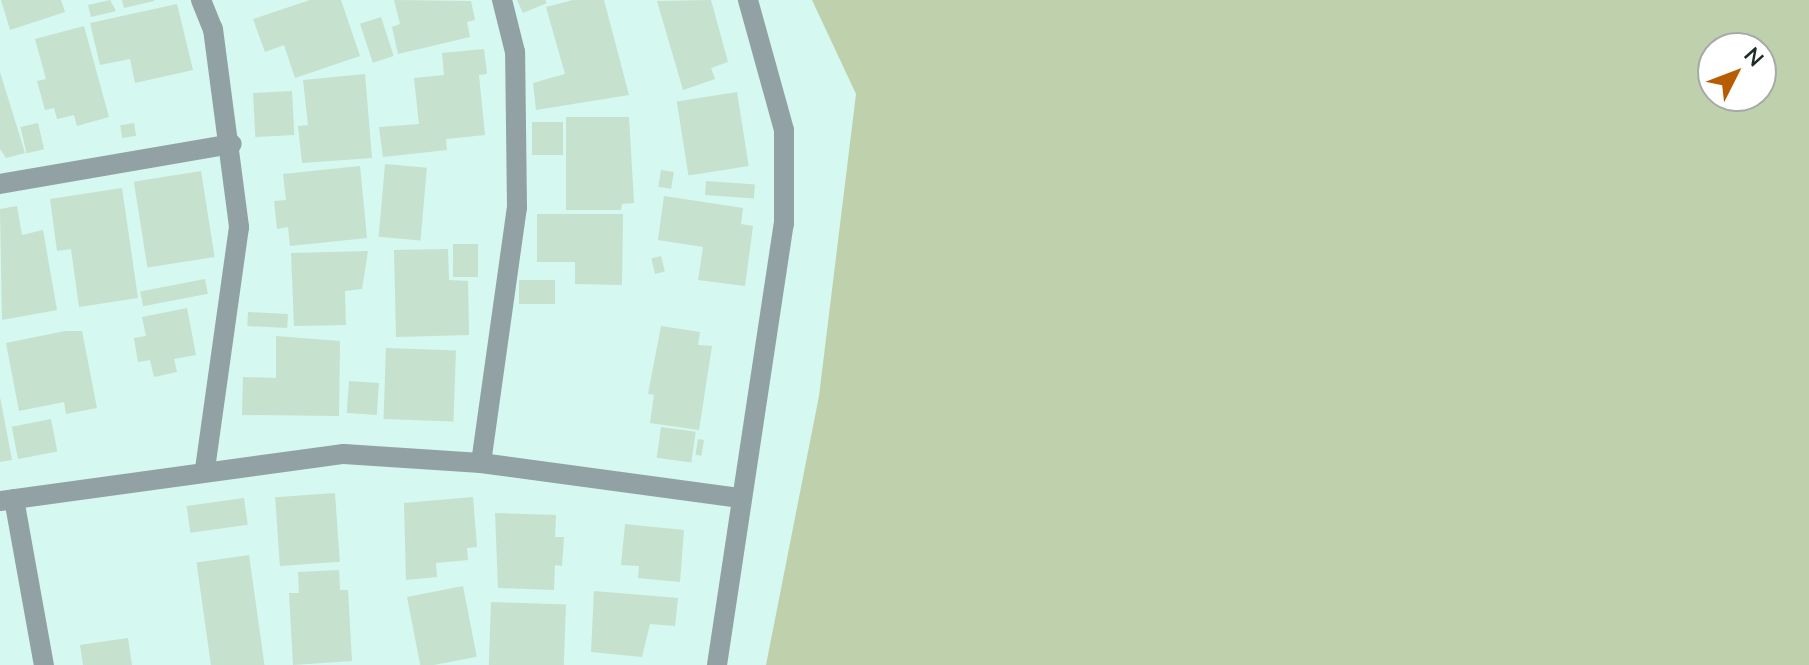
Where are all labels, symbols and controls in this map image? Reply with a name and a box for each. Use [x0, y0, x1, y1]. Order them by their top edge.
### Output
north arrow [1697, 32, 1777, 112]
text: N [1737, 41, 1770, 73]

